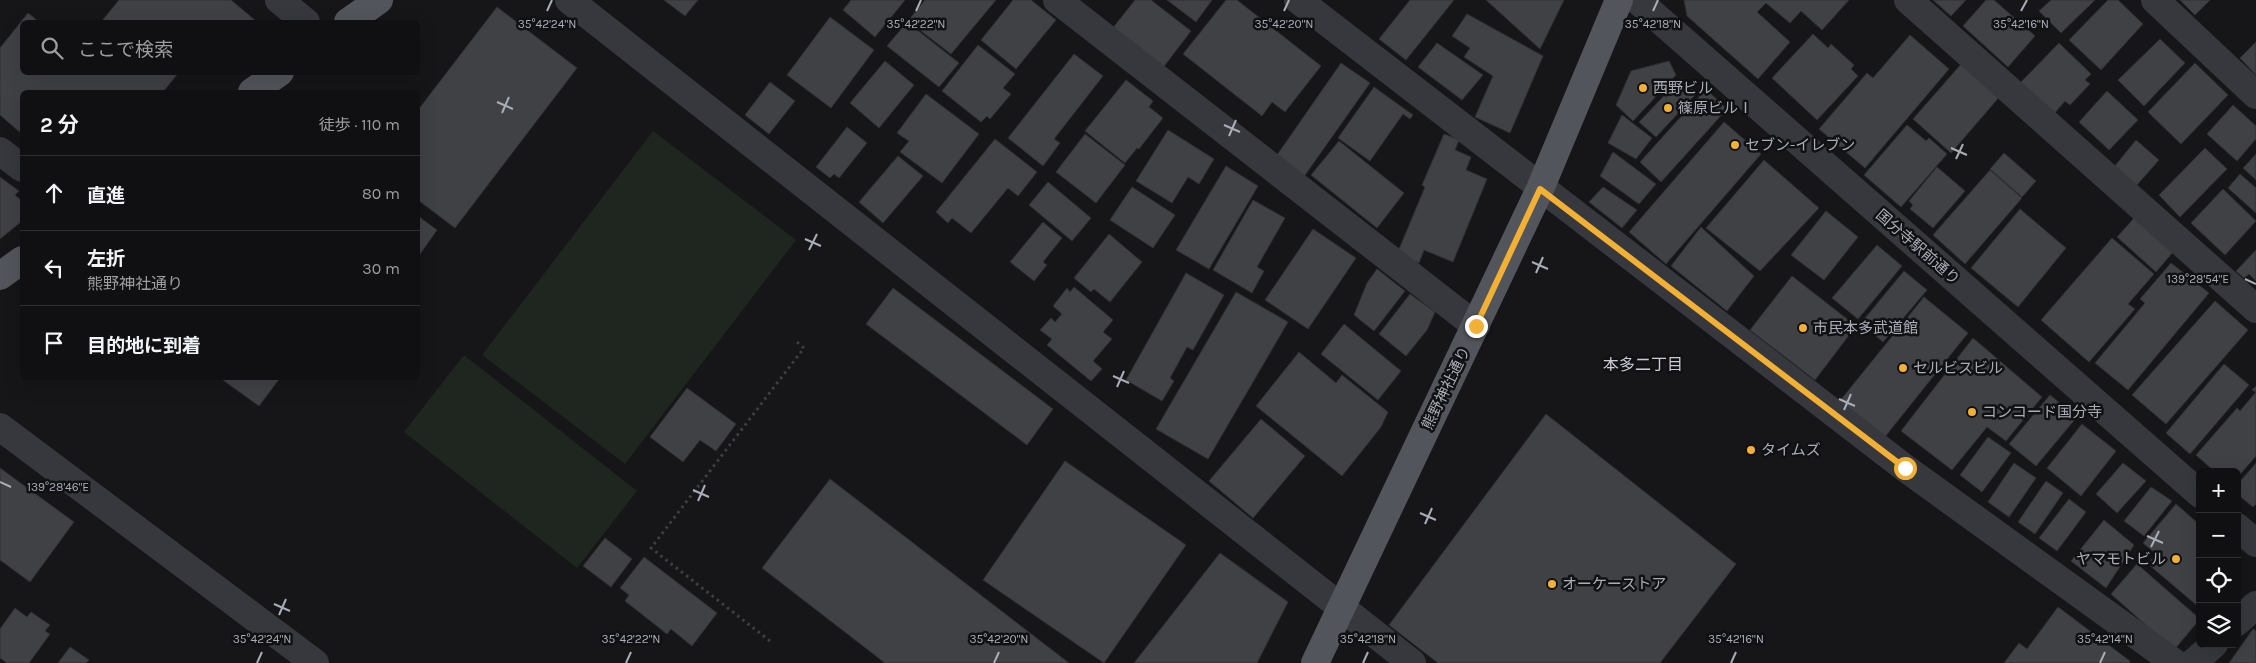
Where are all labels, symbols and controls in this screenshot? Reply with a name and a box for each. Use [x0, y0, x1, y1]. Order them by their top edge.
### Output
text: 35°42'24"N [518, 17, 576, 31]
text: 35°42'22"N [887, 17, 946, 31]
text: 35°42'20"N [1254, 17, 1314, 31]
text: 35°42'18"N [1625, 17, 1681, 31]
text: 35°42'16"N [1993, 17, 2049, 31]
search box [20, 20, 420, 75]
icon: search [38, 34, 66, 62]
text: ここで検索 [78, 39, 173, 61]
place label: 西野ビル [1653, 79, 1713, 97]
marker: 西野ビル [1637, 82, 1649, 94]
place label: 篠原ビルⅠ [1678, 99, 1753, 117]
marker: 篠原ビルⅠ [1662, 102, 1674, 114]
text: 2 分 [40, 113, 79, 137]
text: 徒歩 · 110 m [319, 115, 400, 134]
place label: セブン-イレブン [1745, 136, 1855, 154]
marker: セブン-イレブン [1729, 139, 1741, 151]
icon: ahead [40, 179, 68, 207]
text: 80 m [362, 184, 400, 203]
text: 直進 [87, 185, 125, 207]
street label: 国分寺駅前通り [1872, 206, 1964, 288]
text: 左折 [87, 248, 125, 270]
icon: left [40, 254, 68, 282]
text: 30 m [362, 259, 400, 278]
text: 139°28'54"E [2167, 272, 2229, 286]
text: 熊野神社通り [87, 274, 183, 293]
route end [1465, 315, 1488, 338]
place label: 市民本多武道館 [1813, 319, 1918, 337]
marker: 市民本多武道館 [1797, 322, 1809, 334]
icon: arrive [40, 329, 68, 357]
text: 目的地に到着 [87, 335, 201, 357]
street label: 熊野神社通り [1418, 344, 1474, 432]
district label: 本多二丁目 [1603, 355, 1683, 374]
place label: セルビスビル [1913, 359, 2003, 377]
marker: セルビスビル [1897, 362, 1909, 374]
place label: コンコード国分寺 [1982, 403, 2102, 421]
marker: コンコード国分寺 [1966, 406, 1978, 418]
place label: タイムズ [1761, 441, 1821, 459]
marker: タイムズ [1745, 444, 1757, 456]
route start [1894, 457, 1917, 480]
map controls [2196, 468, 2241, 648]
button: + [2196, 468, 2241, 513]
text: 139°28'46"E [27, 480, 89, 494]
button: − [2196, 513, 2241, 558]
place label: ヤマモトビル [2076, 550, 2166, 568]
marker: ヤマモトビル [2170, 553, 2182, 565]
button: locate [2196, 558, 2241, 603]
place label: オーケーストア [1562, 575, 1666, 593]
marker: オーケーストア [1546, 578, 1558, 590]
button: layers [2196, 603, 2241, 648]
text: 35°42'24"N [233, 632, 291, 646]
text: 35°42'22"N [602, 632, 661, 646]
text: 35°42'20"N [969, 632, 1029, 646]
text: 35°42'18"N [1340, 632, 1396, 646]
text: 35°42'16"N [1708, 632, 1764, 646]
text: 35°42'14"N [2077, 632, 2133, 646]

